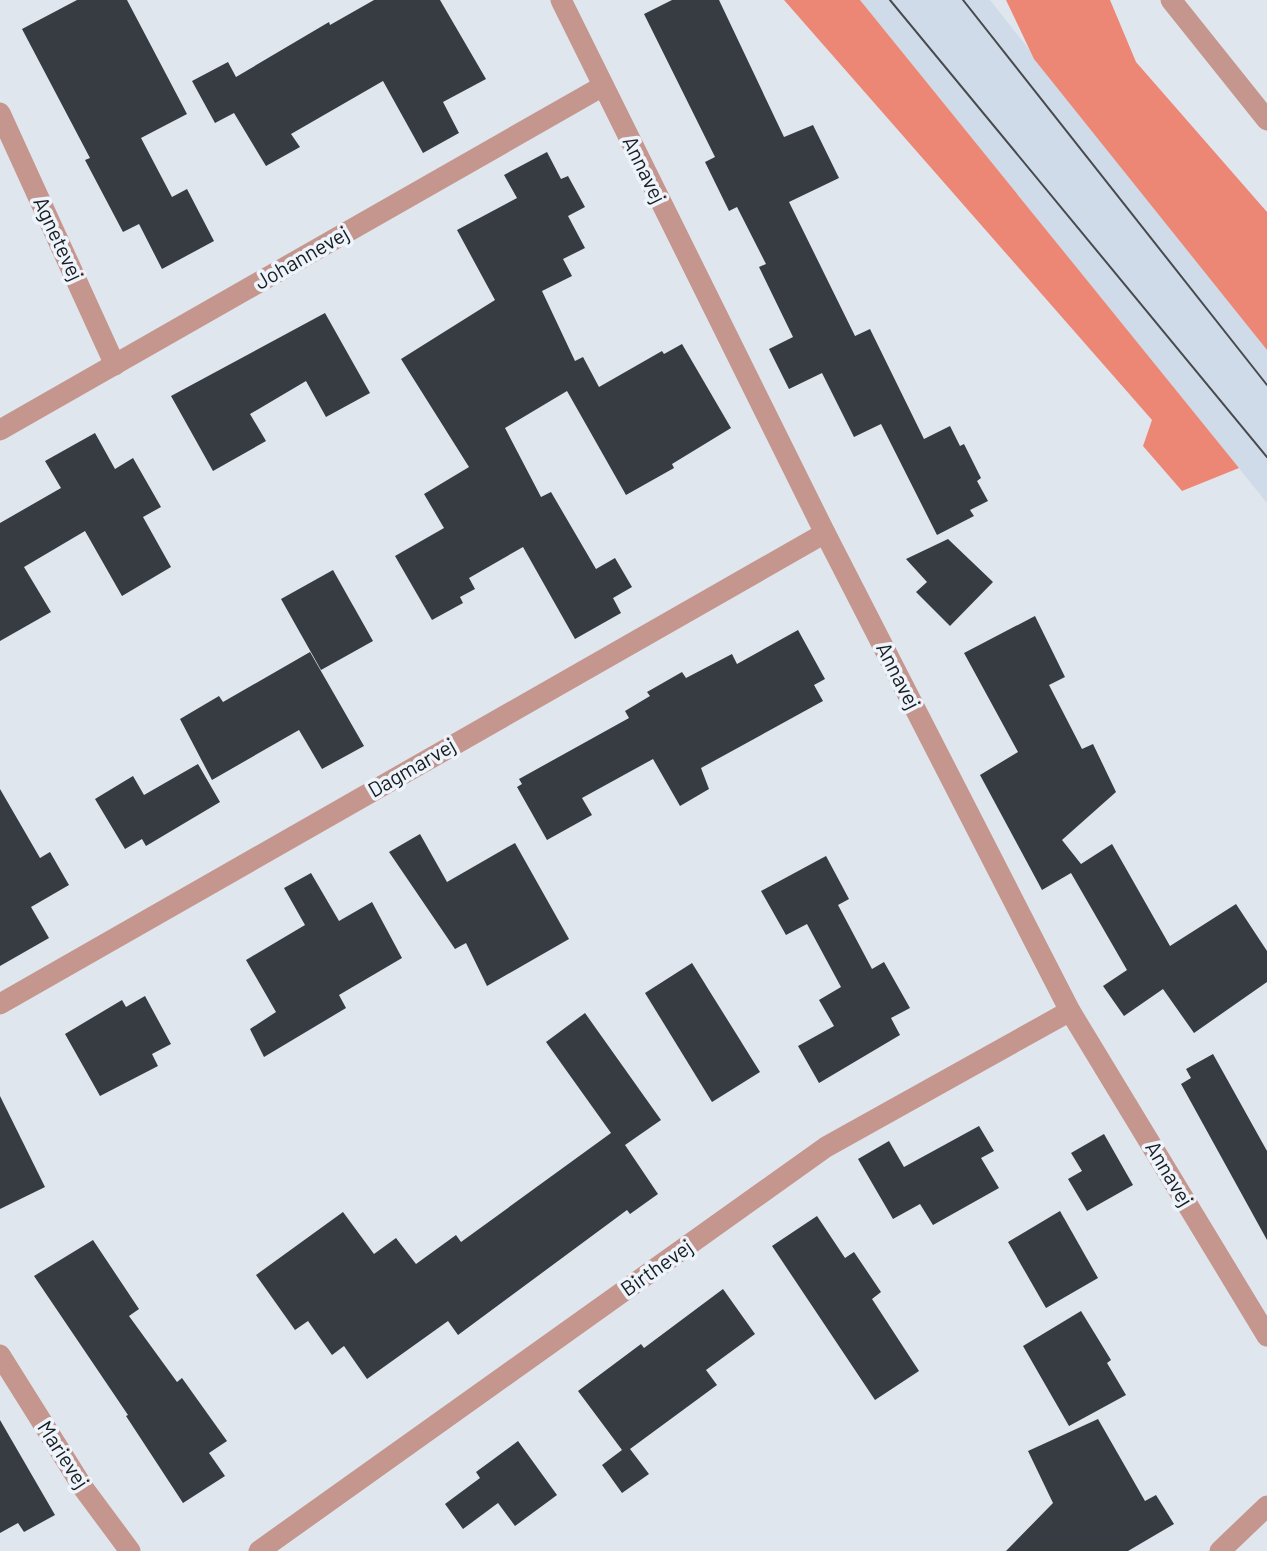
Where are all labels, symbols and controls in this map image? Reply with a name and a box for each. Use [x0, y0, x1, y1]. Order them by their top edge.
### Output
street label: Annavej [618, 132, 672, 207]
street label: Agnetevej [29, 192, 90, 284]
street label: Johannevej [250, 220, 353, 294]
street label: Annavej [872, 638, 927, 713]
street label: Dagmarvej [363, 732, 460, 802]
street label: Annavej [1141, 1136, 1200, 1211]
street label: Birthevej [615, 1233, 697, 1301]
street label: Marievej [33, 1416, 95, 1493]

